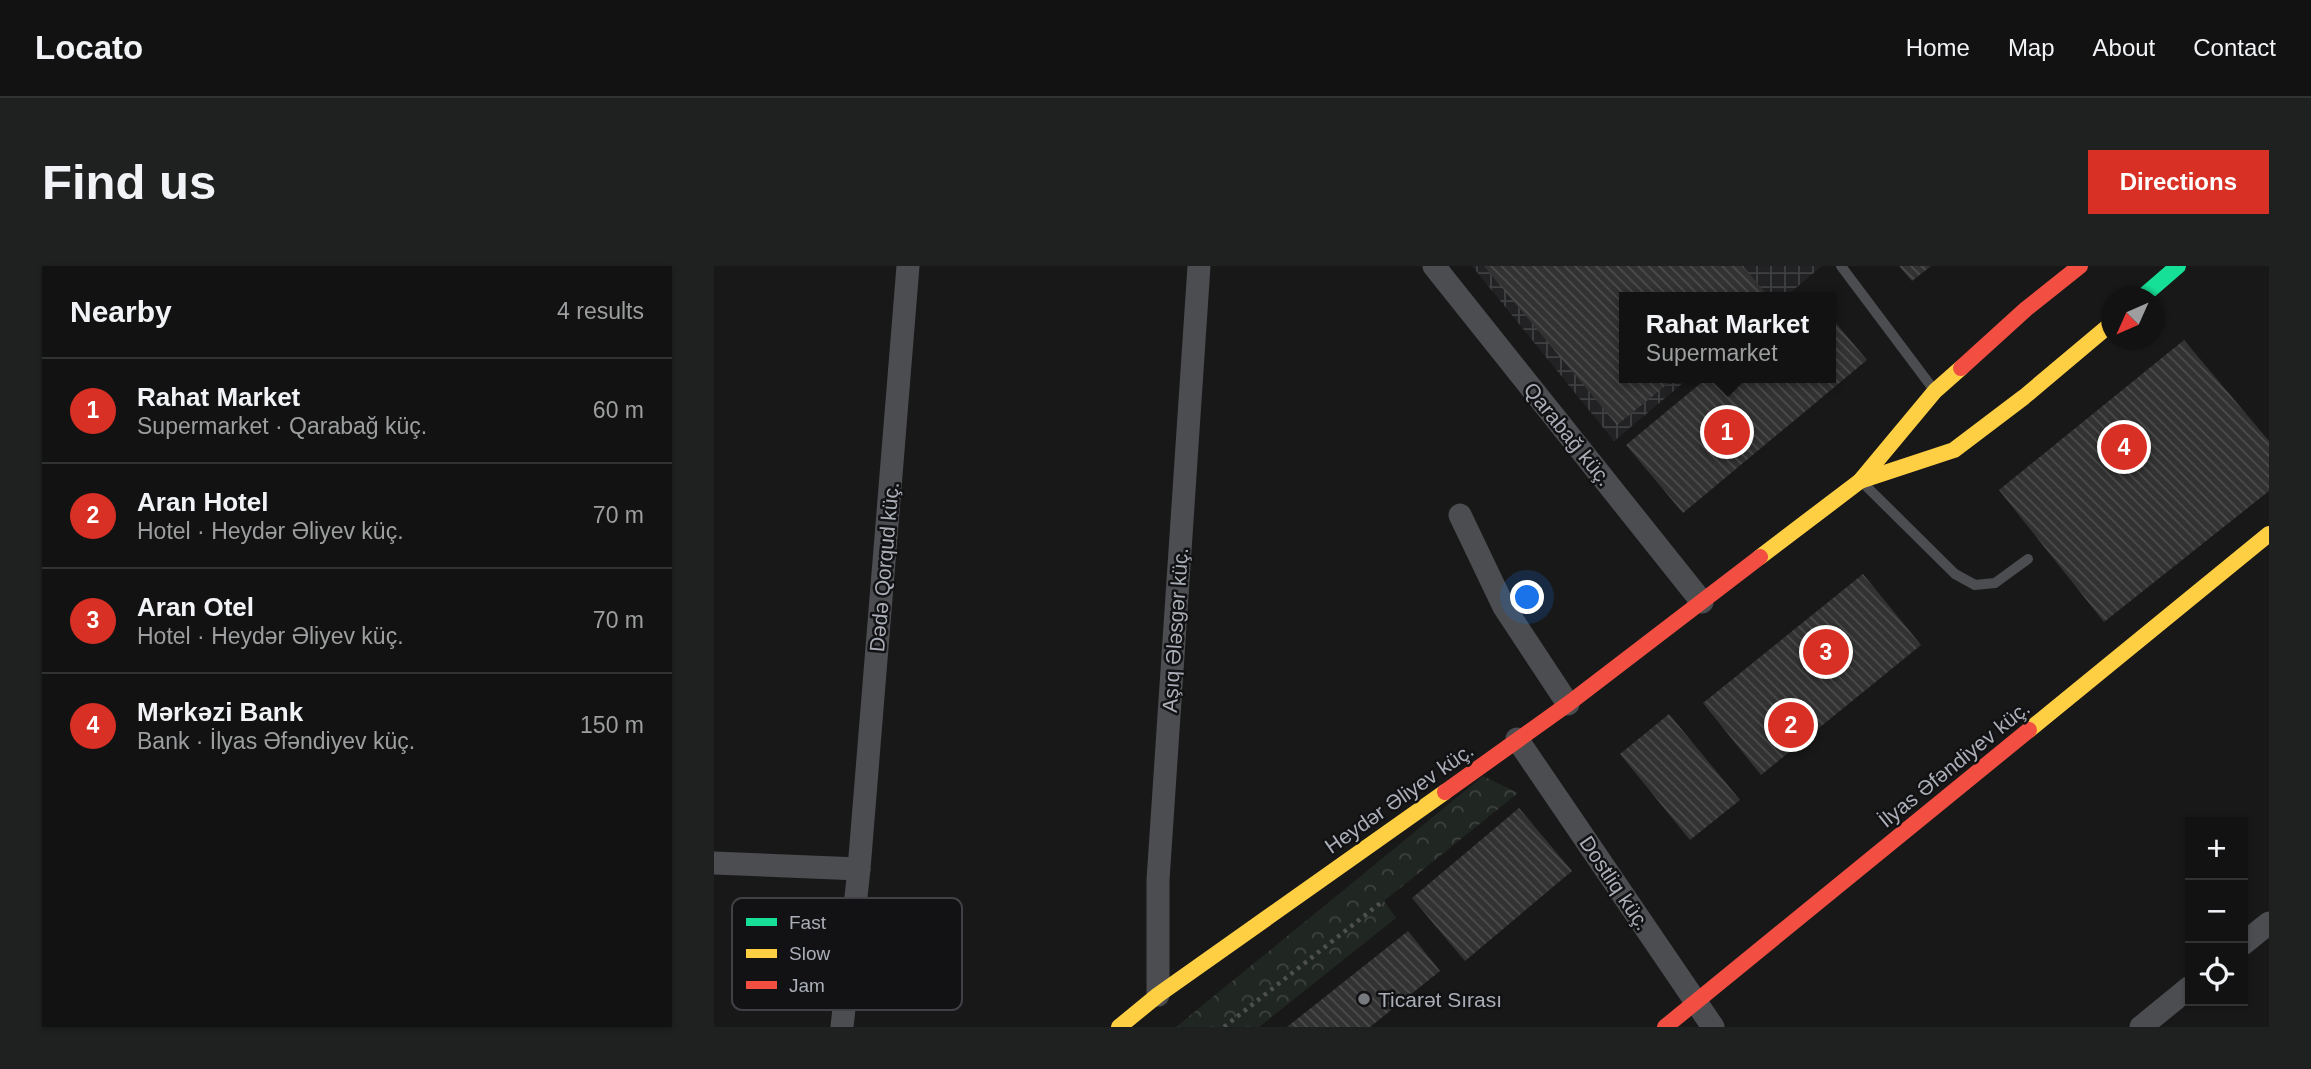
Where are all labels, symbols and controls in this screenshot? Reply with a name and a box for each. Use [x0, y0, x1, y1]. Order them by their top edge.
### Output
text: Locato [35, 29, 143, 66]
text: Home [1906, 34, 1970, 61]
text: Map [2008, 34, 2055, 61]
text: About [2093, 34, 2155, 61]
text: Contact [2193, 34, 2276, 61]
button: Directions [2088, 150, 2269, 214]
text: Find us [42, 155, 216, 209]
north arrow [2101, 287, 2164, 350]
popup [1619, 292, 1836, 383]
text: Nearby [70, 295, 172, 328]
text: 4 results [557, 298, 644, 324]
text: Rahat Market [1646, 309, 1809, 339]
text: Supermarket [1646, 340, 1778, 366]
street label: Qarabağ küç. [1519, 378, 1617, 490]
text: Rahat Market [137, 382, 300, 412]
text: 1 [87, 397, 99, 423]
text: 60 m [593, 397, 644, 423]
pin: 1 [1704, 406, 1750, 458]
text: Supermarket · Qarabağ küç. [137, 413, 427, 439]
pin: 4 [2101, 421, 2147, 473]
street label: Dədə Qorqud küç. [865, 481, 903, 653]
text: Aran Hotel [137, 487, 268, 517]
text: 2 [87, 502, 99, 528]
text: 70 m [593, 502, 644, 528]
text: Hotel · Heydər Əliyev küç. [137, 518, 404, 544]
street label: Aşıq Ələsgər küç. [1158, 547, 1192, 713]
your location [1510, 580, 1544, 614]
text: Aran Otel [137, 592, 254, 622]
text: 3 [87, 607, 99, 633]
text: 70 m [593, 607, 644, 633]
text: Hotel · Heydər Əliyev küç. [137, 623, 404, 649]
pin: 3 [1803, 626, 1849, 678]
street label: İlyas Əfəndiyev küç. [1874, 696, 2034, 832]
text: Mərkəzi Bank [137, 697, 303, 727]
pin: 2 [1768, 699, 1814, 751]
text: 4 [87, 712, 99, 738]
text: 150 m [580, 712, 644, 738]
text: Bank · İlyas Əfəndiyev küç. [137, 728, 415, 754]
street label: Heydər Əliyev küç. [1320, 738, 1478, 858]
map controls [2185, 817, 2248, 1006]
button: + [2185, 817, 2248, 880]
street label: Dostliq küç. [1575, 832, 1655, 934]
button: − [2185, 880, 2248, 943]
legend [732, 898, 962, 1010]
text: Fast [789, 912, 827, 933]
text: Slow [789, 943, 830, 964]
button: locate [2185, 943, 2248, 1006]
text: Jam [789, 975, 825, 996]
place label: Ticarət Sırası [1378, 988, 1502, 1011]
marker: Ticarət Sırası [1356, 991, 1372, 1007]

